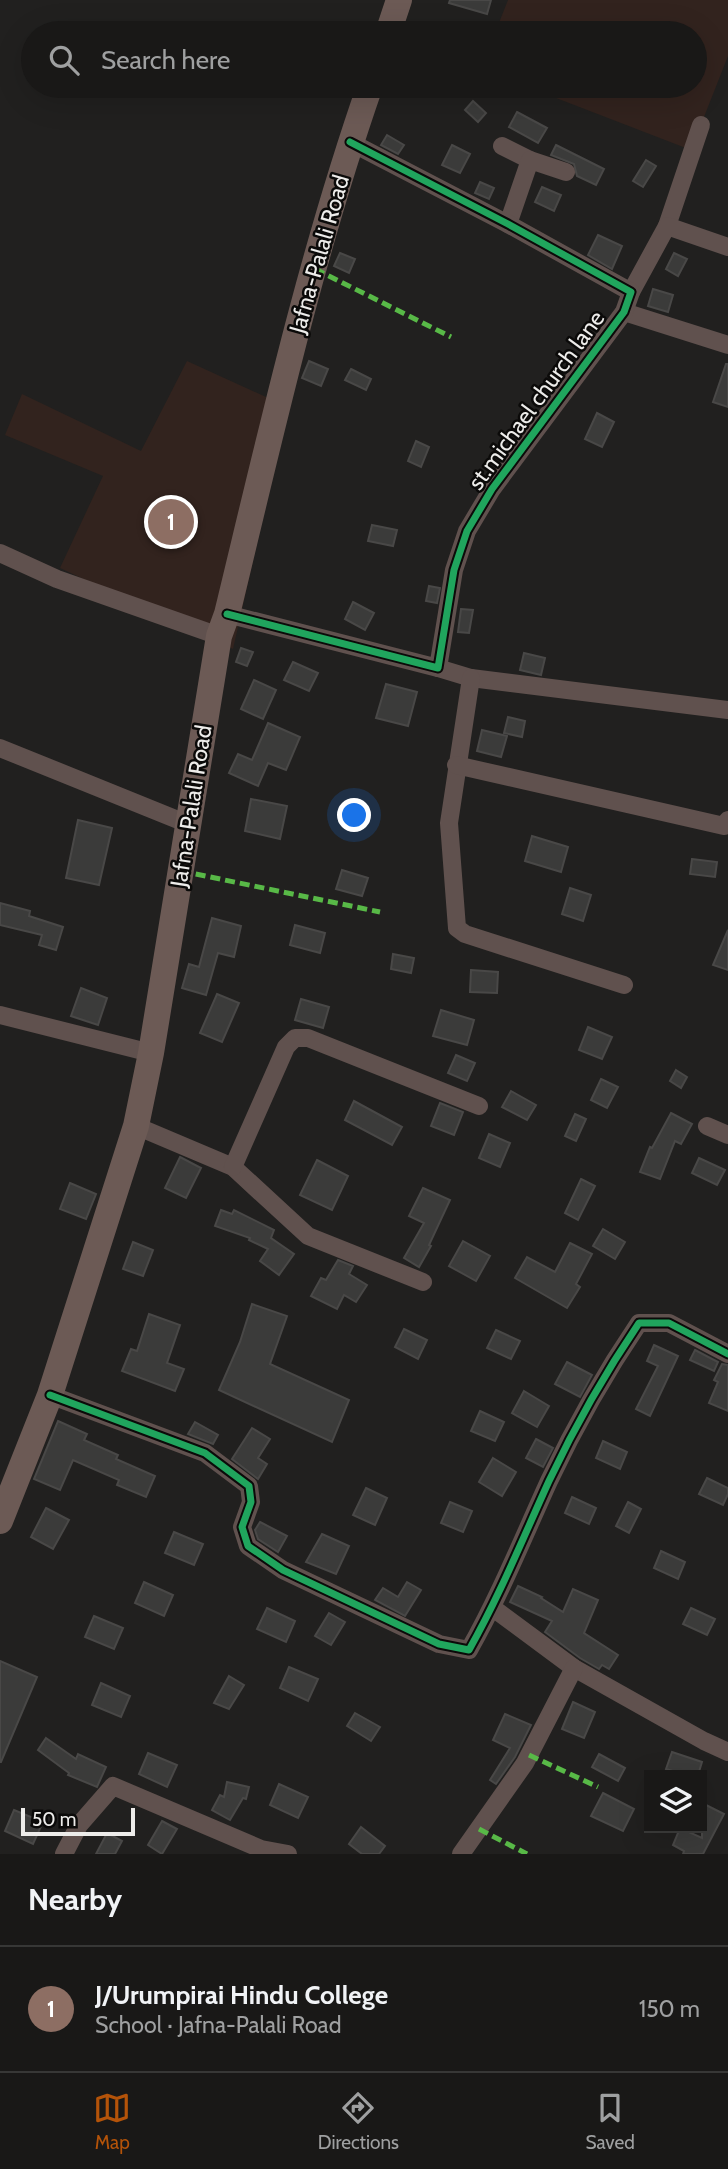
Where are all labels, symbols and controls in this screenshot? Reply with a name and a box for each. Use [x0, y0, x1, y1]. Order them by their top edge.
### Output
search box [21, 21, 707, 98]
icon: search [45, 41, 83, 79]
text: Search here [101, 44, 230, 76]
street label: Jafna-Palali Road [283, 172, 355, 337]
street label: st.michael church lane [462, 305, 611, 495]
pin: 1 [148, 496, 194, 548]
street label: Jafna-Palali Road [164, 723, 218, 890]
your location [337, 798, 371, 832]
map controls [644, 1770, 707, 1833]
button: layers [644, 1770, 707, 1833]
scale bar [21, 1805, 135, 1837]
text: 50 m [32, 1808, 76, 1831]
text: Nearby [28, 1881, 122, 1918]
text: J/Urumpirai Hindu College [95, 1979, 388, 2011]
text: 1 [47, 1995, 55, 2023]
text: 150 m [639, 1995, 700, 2023]
text: School · Jafna-Palali Road [95, 2011, 341, 2039]
tab: Map [93, 2089, 131, 2154]
tab: Directions [318, 2089, 399, 2154]
tab: Saved [585, 2089, 635, 2154]

